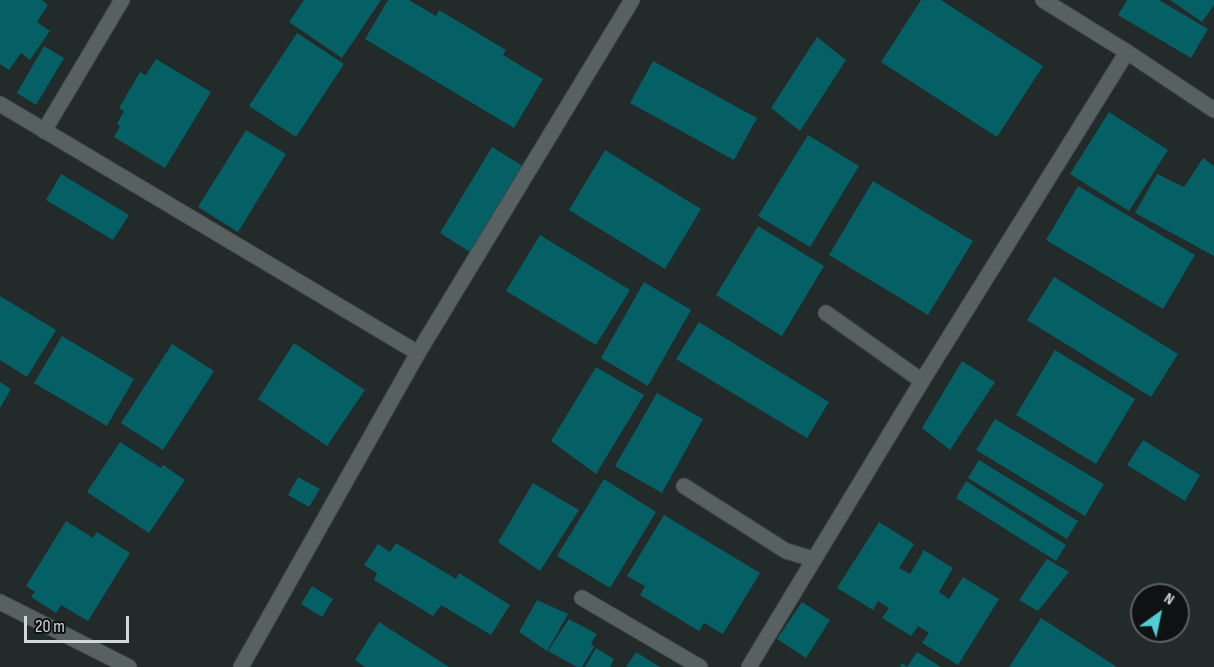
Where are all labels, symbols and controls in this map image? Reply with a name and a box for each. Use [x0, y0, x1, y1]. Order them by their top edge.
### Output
north arrow [1130, 583, 1190, 643]
text: N [1160, 589, 1178, 609]
scale bar [27, 604, 132, 642]
text: 20 m [35, 616, 65, 637]

